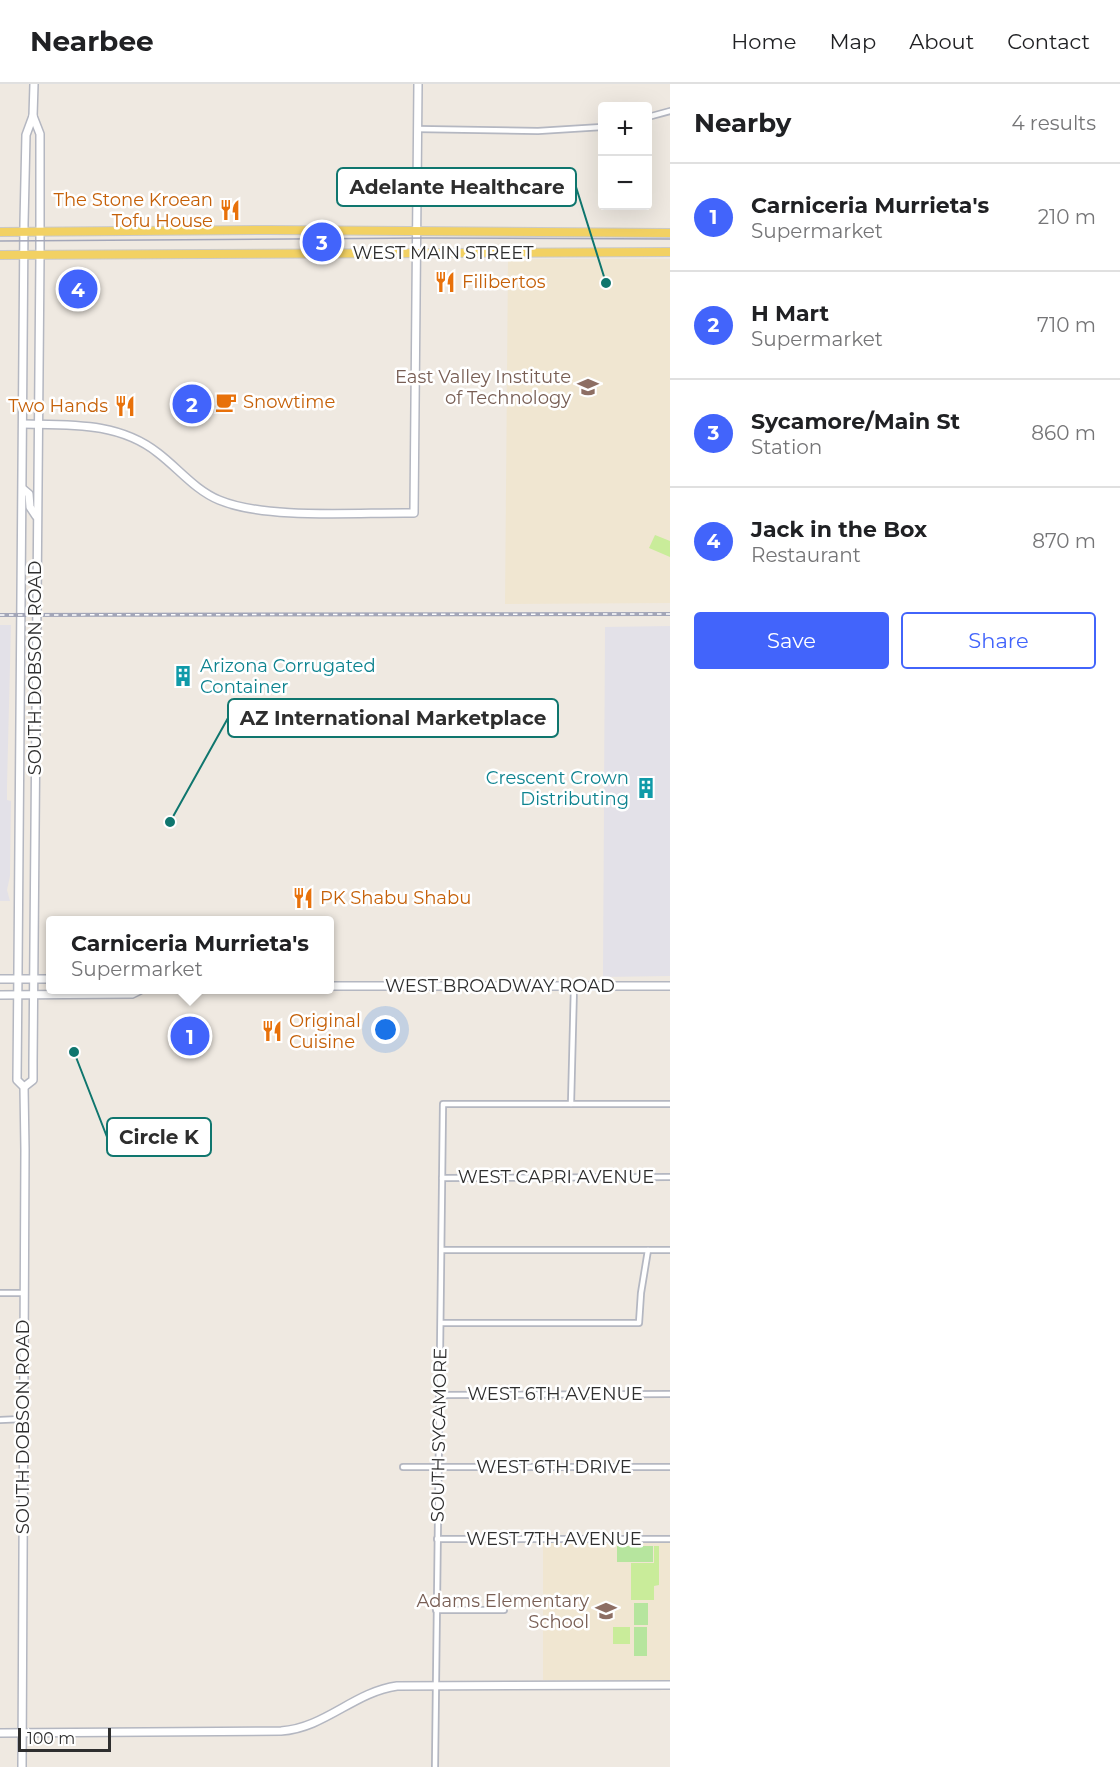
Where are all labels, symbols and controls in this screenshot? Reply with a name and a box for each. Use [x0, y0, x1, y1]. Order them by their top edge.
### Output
text: Nearbee [30, 24, 154, 58]
text: Home [731, 29, 796, 54]
text: Map [829, 29, 876, 54]
text: About [909, 29, 974, 54]
text: Contact [1007, 29, 1090, 54]
map controls [598, 102, 652, 210]
button: + [598, 102, 652, 156]
text: Nearby [694, 107, 791, 139]
text: 4 results [1011, 111, 1096, 135]
button: − [598, 156, 652, 210]
callout: Adelante Healthcare [337, 168, 576, 206]
text: Adelante Healthcare [348, 175, 565, 199]
place label: The Stone Kroean Tofu House [54, 189, 213, 232]
text: Carniceria Murrieta's [751, 192, 989, 219]
restaurant icon: The Stone Kroean Tofu House [218, 198, 242, 222]
text: 1 [710, 205, 717, 229]
text: 210 m [1038, 205, 1096, 229]
text: Supermarket [751, 219, 883, 243]
pin: 3 [302, 220, 342, 264]
street label: WEST MAIN STREET [352, 242, 534, 264]
pin: 4 [58, 266, 98, 312]
restaurant icon: Filibertos [433, 270, 457, 294]
place label: Filibertos [462, 271, 546, 293]
text: H Mart [751, 300, 829, 327]
text: 2 [708, 313, 719, 337]
text: 710 m [1037, 313, 1096, 337]
text: Supermarket [751, 327, 883, 351]
place label: East Valley Institute of Technology [395, 366, 571, 409]
school or university icon: East Valley Institute of Technology [576, 375, 600, 399]
pin: 2 [172, 382, 212, 426]
cafe icon: Snowtime [214, 390, 238, 414]
place label: Snowtime [243, 391, 335, 413]
restaurant icon: Two Hands [113, 394, 137, 418]
place label: Two Hands [8, 395, 108, 417]
text: Sycamore/Main St [751, 408, 960, 435]
text: 3 [708, 421, 719, 445]
text: 860 m [1031, 421, 1096, 445]
text: Station [751, 435, 822, 459]
text: Jack in the Box [751, 516, 927, 543]
text: 4 [707, 529, 720, 553]
text: 870 m [1032, 529, 1096, 553]
text: Restaurant [751, 543, 861, 567]
street label: SOUTH DOBSON ROAD [24, 561, 46, 775]
button: Save [694, 612, 889, 669]
button: Share [901, 612, 1096, 669]
place label: Arizona Corrugated Container [200, 655, 376, 698]
building icon: Arizona Corrugated Container [171, 664, 195, 688]
callout: AZ International Marketplace [228, 699, 558, 737]
text: AZ International Marketplace [239, 706, 546, 730]
place label: Crescent Crown Distributing [486, 767, 629, 810]
building icon: Crescent Crown Distributing [634, 776, 658, 800]
restaurant icon: PK Shabu Shabu [291, 886, 315, 910]
place label: PK Shabu Shabu [320, 887, 471, 909]
popup [46, 916, 334, 994]
text: Carniceria Murrieta's [71, 930, 309, 957]
text: Supermarket [71, 957, 203, 981]
street label: WEST BROADWAY ROAD [385, 975, 615, 997]
place label: Original Cuisine [289, 1010, 361, 1053]
pin: 1 [170, 1014, 210, 1058]
your location [371, 1015, 400, 1044]
restaurant icon: Original Cuisine [260, 1019, 284, 1043]
callout: Circle K [107, 1118, 211, 1156]
text: Circle K [119, 1125, 200, 1149]
street label: WEST CAPRI AVENUE [458, 1166, 654, 1188]
street label: SOUTH DOBSON ROAD [12, 1320, 34, 1534]
street label: SOUTH SYCAMORE [426, 1348, 452, 1522]
street label: WEST 6TH AVENUE [467, 1383, 643, 1405]
street label: WEST 6TH DRIVE [476, 1456, 632, 1478]
street label: WEST 7TH AVENUE [466, 1528, 642, 1550]
place label: Adams Elementary School [416, 1590, 589, 1633]
school or university icon: Adams Elementary School [594, 1599, 618, 1623]
scale bar [18, 1725, 111, 1752]
text: 100 m [27, 1729, 75, 1748]

